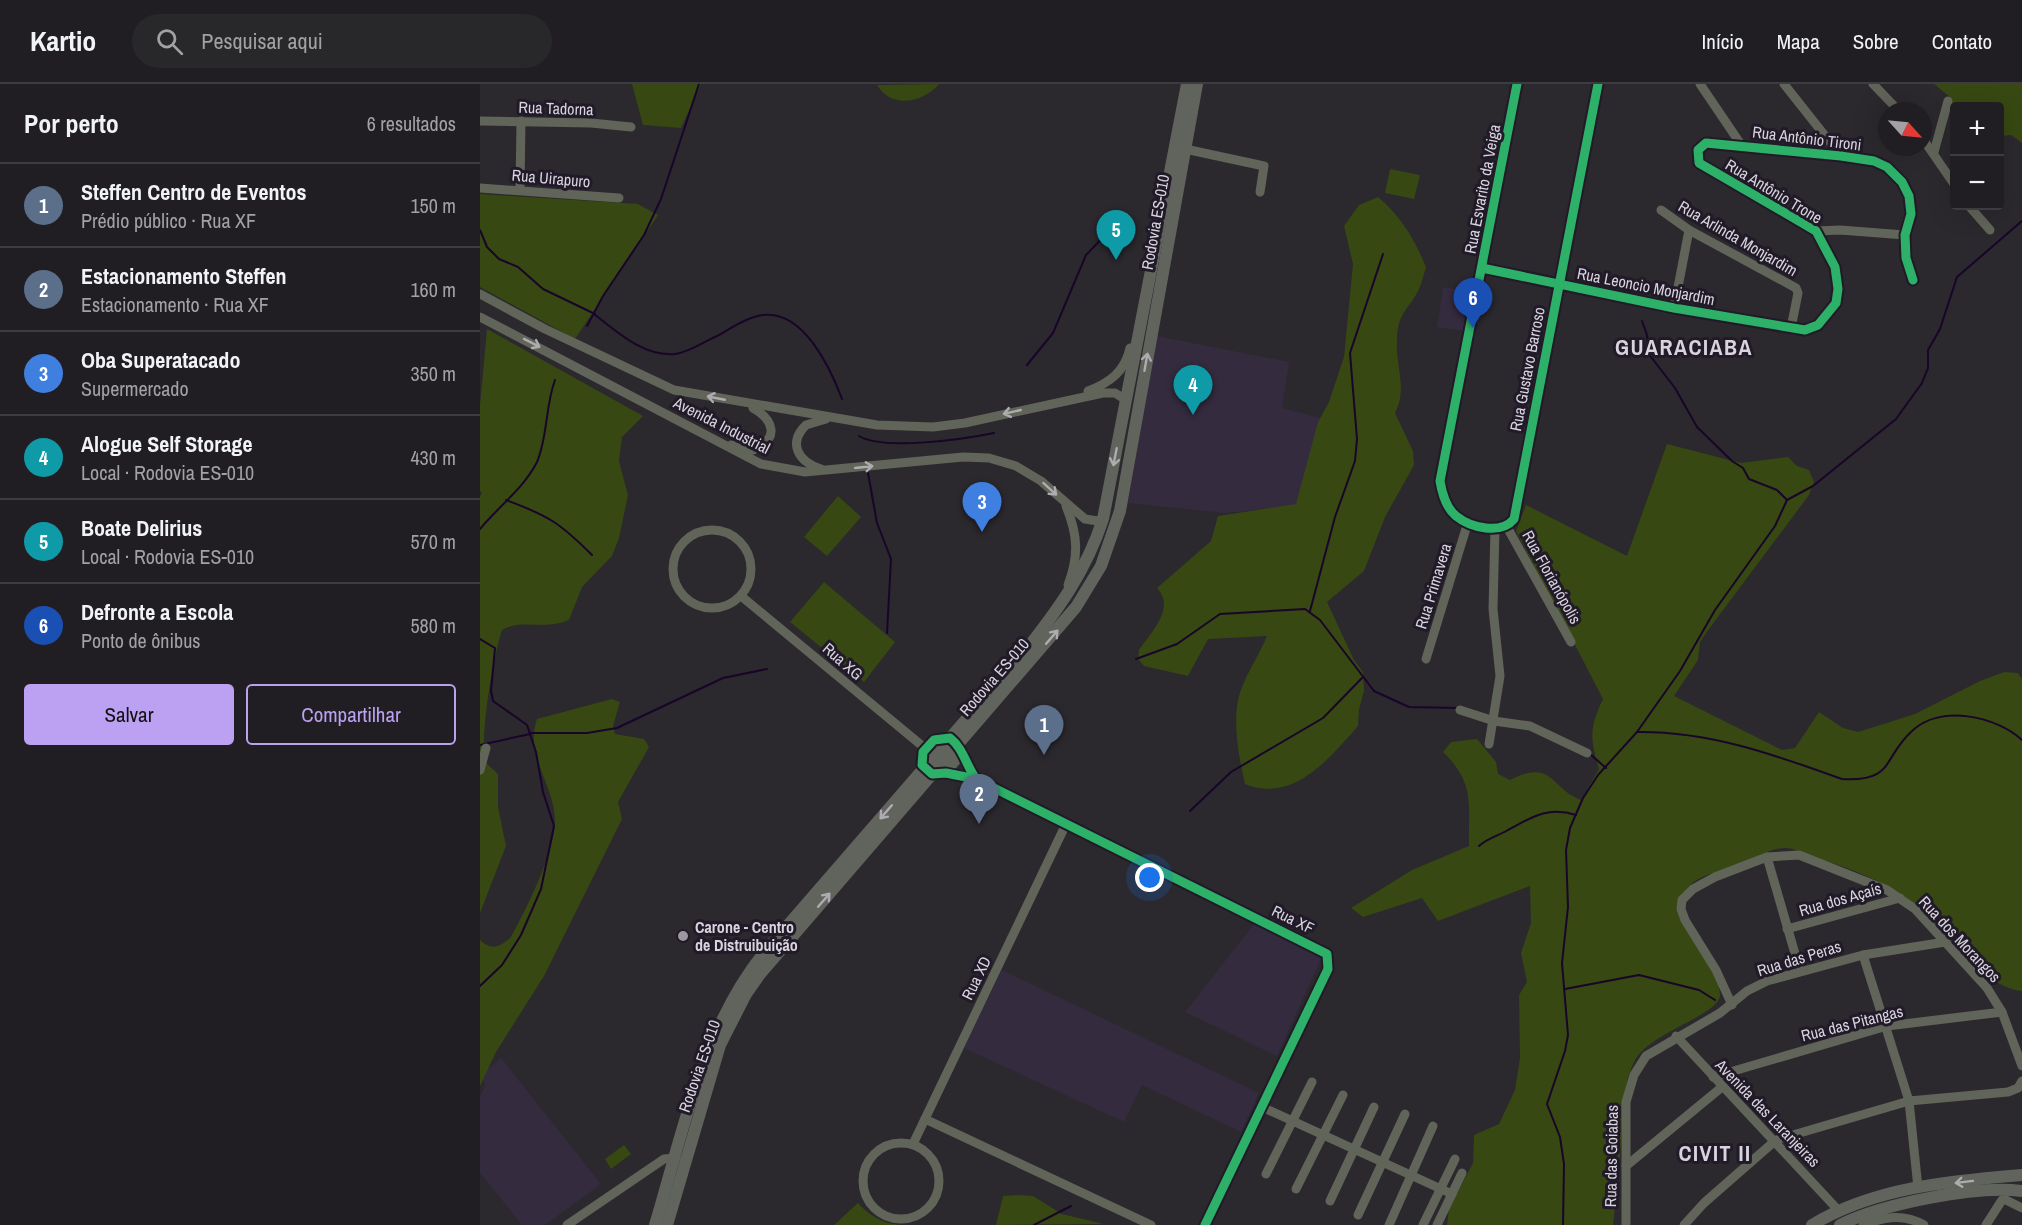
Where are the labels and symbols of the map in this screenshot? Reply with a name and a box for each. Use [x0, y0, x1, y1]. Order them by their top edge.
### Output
street label: Rua Tadorna [518, 96, 595, 120]
north arrow [1878, 102, 1932, 156]
street label: Rua Antônio Tironi [1751, 120, 1863, 156]
street label: Rua Esvarito da Veiga [1459, 122, 1505, 256]
street label: Rua Antônio Trone [1721, 153, 1827, 229]
street label: Rua Uirapuro [511, 164, 591, 192]
street label: Rodovia ES-010 [1136, 173, 1174, 271]
street label: Rua Arlinda Monjardim [1674, 195, 1802, 281]
pin: 5 [1096, 210, 1136, 260]
street label: Rua Leoncio Monjardim [1575, 262, 1717, 310]
pin: 6 [1454, 278, 1492, 328]
street label: Rua Gustavo Barroso [1504, 305, 1550, 433]
district label: GUARACIABA [1615, 332, 1753, 362]
one-way arrow [523, 338, 541, 350]
one-way arrow [1141, 353, 1152, 372]
pin: 4 [1174, 366, 1212, 415]
street label: Avenida Industrial [669, 391, 774, 459]
one-way arrow [706, 392, 726, 403]
one-way arrow [1003, 407, 1022, 418]
one-way arrow [1109, 447, 1120, 466]
one-way arrow [853, 461, 873, 472]
pin: 3 [962, 482, 1002, 532]
one-way arrow [1042, 482, 1057, 496]
street label: Rua Florianópolis [1517, 526, 1587, 628]
street label: Rua Primavera [1410, 540, 1457, 631]
one-way arrow [1045, 630, 1059, 645]
street label: Rodovia ES-010 [954, 633, 1034, 721]
street label: Rua XG [818, 637, 868, 685]
pin: 1 [1024, 706, 1064, 755]
pin: 2 [960, 774, 998, 824]
one-way arrow [879, 804, 893, 819]
your location [1135, 863, 1164, 892]
street label: Rua dos Açaís [1796, 877, 1884, 921]
street label: Rua dos Morangos [1914, 891, 2006, 987]
one-way arrow [817, 893, 831, 908]
street label: Rua XF [1268, 899, 1318, 939]
place label: Carone - Centro de Distruibuição [695, 916, 798, 956]
marker: Carone - Centro de Distruibuição [676, 929, 690, 943]
street label: Rua das Peras [1754, 935, 1844, 981]
street label: Rua XD [956, 953, 996, 1003]
street label: Rua das Pitangas [1799, 1000, 1905, 1046]
street label: Rodovia ES-010 [673, 1017, 725, 1115]
street label: Avenida das Laranjeiras [1710, 1054, 1825, 1172]
street label: Rua das Goiabas [1599, 1105, 1623, 1207]
district label: CIVIT II [1678, 1138, 1752, 1168]
one-way arrow [1955, 1176, 1974, 1187]

